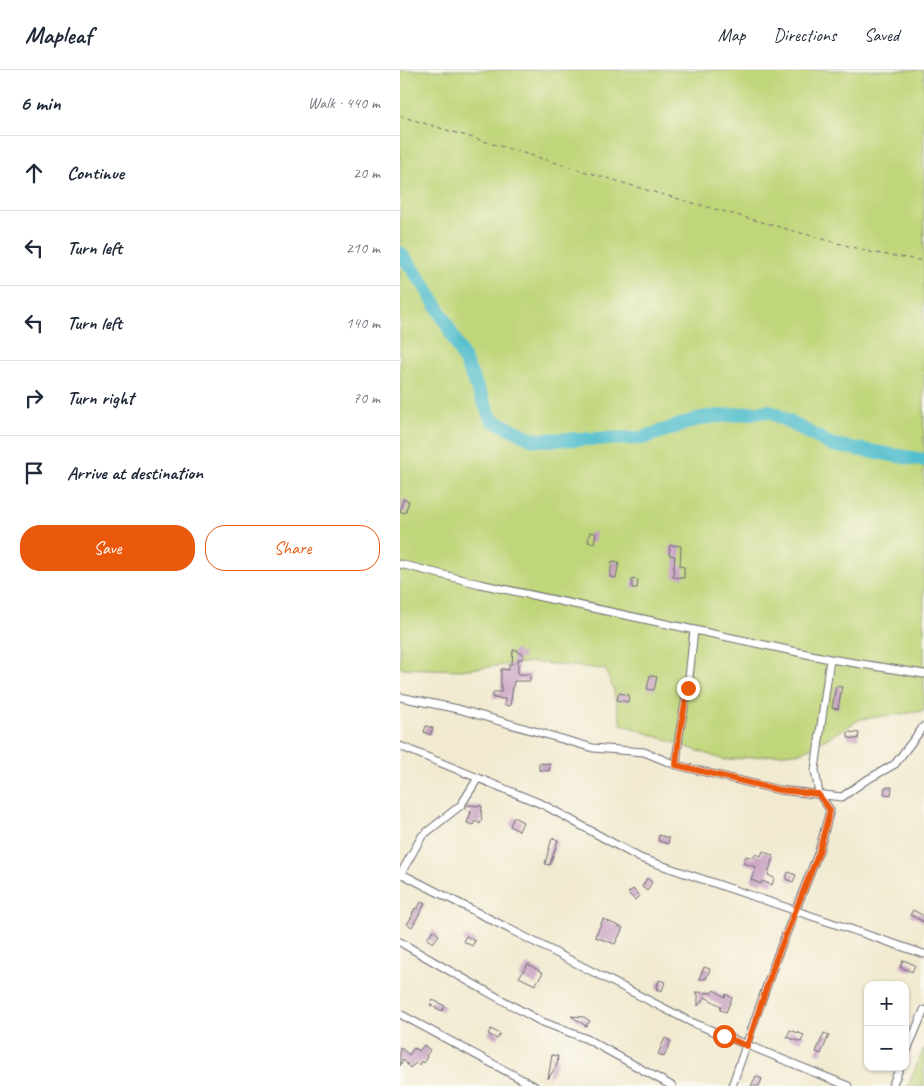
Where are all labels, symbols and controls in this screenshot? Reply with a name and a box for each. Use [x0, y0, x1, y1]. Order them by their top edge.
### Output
text: Mapleaf [25, 20, 92, 50]
text: Map [718, 24, 745, 46]
text: Directions [773, 24, 836, 46]
text: Saved [864, 24, 899, 46]
text: 6 min [20, 90, 61, 116]
text: Walk · 440 m [308, 93, 380, 113]
icon: ahead [20, 159, 48, 187]
text: Continue [67, 161, 124, 185]
text: 20 m [353, 163, 380, 183]
icon: left [20, 234, 48, 262]
text: Turn left [67, 236, 122, 260]
text: 210 m [346, 238, 380, 258]
icon: left [20, 309, 48, 337]
text: Turn left [67, 311, 122, 335]
text: 140 m [346, 313, 380, 333]
icon: right [20, 384, 48, 412]
text: Turn right [67, 386, 134, 410]
text: 70 m [353, 388, 380, 408]
icon: arrive [20, 459, 48, 487]
text: Arrive at destination [67, 461, 203, 485]
button: Save [20, 525, 195, 571]
button: Share [205, 525, 380, 571]
route end [677, 677, 700, 700]
map controls [864, 981, 909, 1071]
button: + [864, 981, 909, 1026]
route start [713, 1025, 736, 1048]
button: − [864, 1026, 909, 1071]

